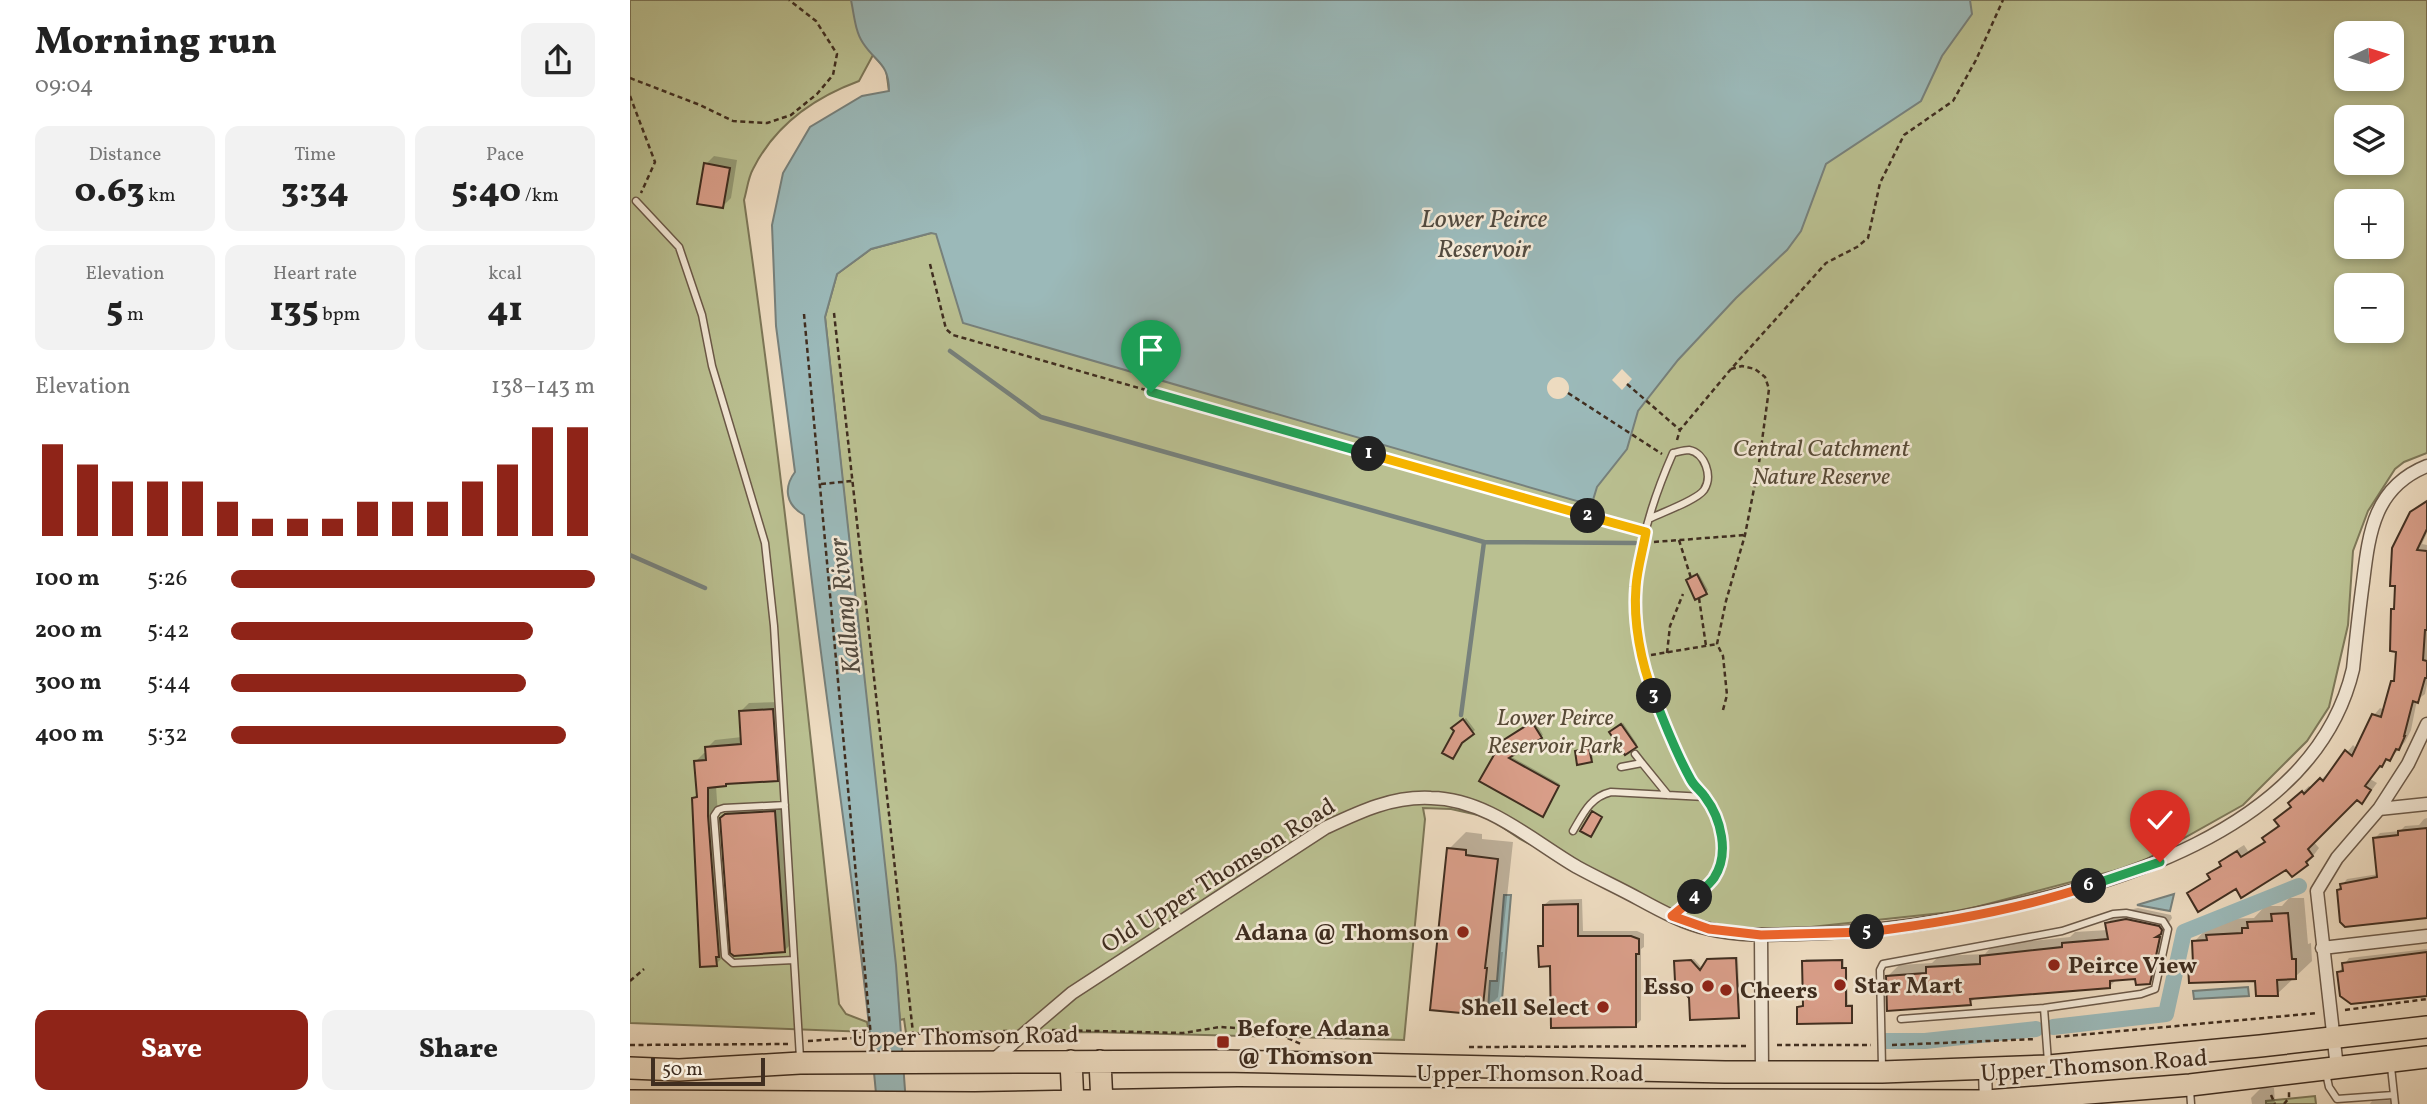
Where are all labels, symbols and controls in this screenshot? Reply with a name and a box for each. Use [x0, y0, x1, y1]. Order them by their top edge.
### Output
text: Morning run [35, 17, 277, 70]
north arrow [2334, 21, 2404, 91]
map controls [2334, 21, 2404, 343]
button: share [521, 23, 595, 97]
text: 09:04 [35, 70, 93, 102]
button: layers [2334, 105, 2404, 175]
text: Distance [89, 142, 161, 168]
text: Time [294, 142, 336, 168]
text: Pace [486, 142, 524, 168]
text: 0.63 [75, 168, 144, 216]
text: 3:34 [281, 168, 349, 216]
text: 5:40 [451, 168, 521, 216]
text: km [144, 183, 175, 209]
text: /km [521, 183, 559, 209]
button: + [2334, 189, 2404, 259]
water label: Lower Peirce Reservoir [1421, 202, 1548, 268]
text: Elevation [86, 261, 164, 287]
text: Heart rate [273, 261, 357, 287]
text: kcal [488, 261, 522, 287]
button: − [2334, 273, 2404, 343]
text: 5 [106, 287, 123, 335]
text: 135 [270, 287, 319, 335]
text: 41 [487, 287, 523, 335]
text: m [123, 302, 144, 328]
text: bpm [319, 302, 360, 328]
pin [1121, 320, 1181, 392]
icon: arrive [1132, 331, 1170, 369]
text: Elevation [35, 371, 131, 403]
text: 138–143 m [491, 371, 595, 403]
park label: Central Catchment Nature Reserve [1733, 433, 1910, 495]
pin: 1 [1352, 436, 1386, 472]
text: 1 [1365, 440, 1372, 466]
pin: 2 [1570, 498, 1606, 534]
text: 2 [1583, 502, 1592, 528]
water label: Kallang River [821, 535, 871, 676]
text: 100 m [35, 563, 100, 595]
text: 5:26 [147, 563, 187, 595]
text: 200 m [35, 615, 102, 647]
text: 5:42 [147, 615, 190, 647]
text: 300 m [35, 667, 102, 699]
text: 5:44 [147, 667, 191, 699]
pin: 3 [1636, 678, 1672, 714]
text: 3 [1649, 682, 1658, 708]
park label: Lower Peirce Reservoir Park [1487, 702, 1623, 764]
text: 400 m [35, 719, 104, 751]
text: 5:32 [147, 719, 188, 751]
pin [2130, 790, 2190, 862]
street label: Old Upper Thomson Road [1095, 791, 1343, 963]
icon: check [2141, 801, 2179, 839]
pin: 6 [2072, 868, 2106, 903]
text: 6 [2083, 872, 2094, 898]
pin: 4 [1678, 880, 1712, 914]
text: 4 [1689, 883, 1700, 909]
pin: 5 [1850, 914, 1884, 950]
place label: Adana @ Thomson [1235, 917, 1449, 951]
text: 5 [1862, 918, 1871, 944]
marker: Adana @ Thomson [1455, 924, 1471, 940]
place label: Peirce View [2068, 950, 2197, 984]
marker: Peirce View [2046, 957, 2062, 973]
place label: Star Mart [1854, 970, 1962, 1004]
place label: Esso [1643, 971, 1694, 1005]
place label: Cheers [1740, 975, 1818, 1009]
marker: Star Mart [1832, 977, 1848, 993]
marker: Esso [1700, 978, 1716, 994]
marker: Cheers [1718, 982, 1734, 998]
place label: Shell Select [1461, 992, 1589, 1026]
marker: Shell Select [1595, 999, 1611, 1015]
button: Save [35, 1010, 308, 1090]
button: Share [322, 1010, 595, 1090]
place label: Before Adana @ Thomson [1237, 1013, 1390, 1075]
street label: Upper Thomson Road [851, 1019, 1079, 1057]
marker: Before Adana @ Thomson [1215, 1034, 1231, 1050]
street label: Upper Thomson Road [1980, 1042, 2209, 1092]
scale bar [651, 1055, 765, 1087]
text: 50 m [662, 1057, 703, 1083]
street label: Upper Thomson Road [1416, 1058, 1644, 1092]

